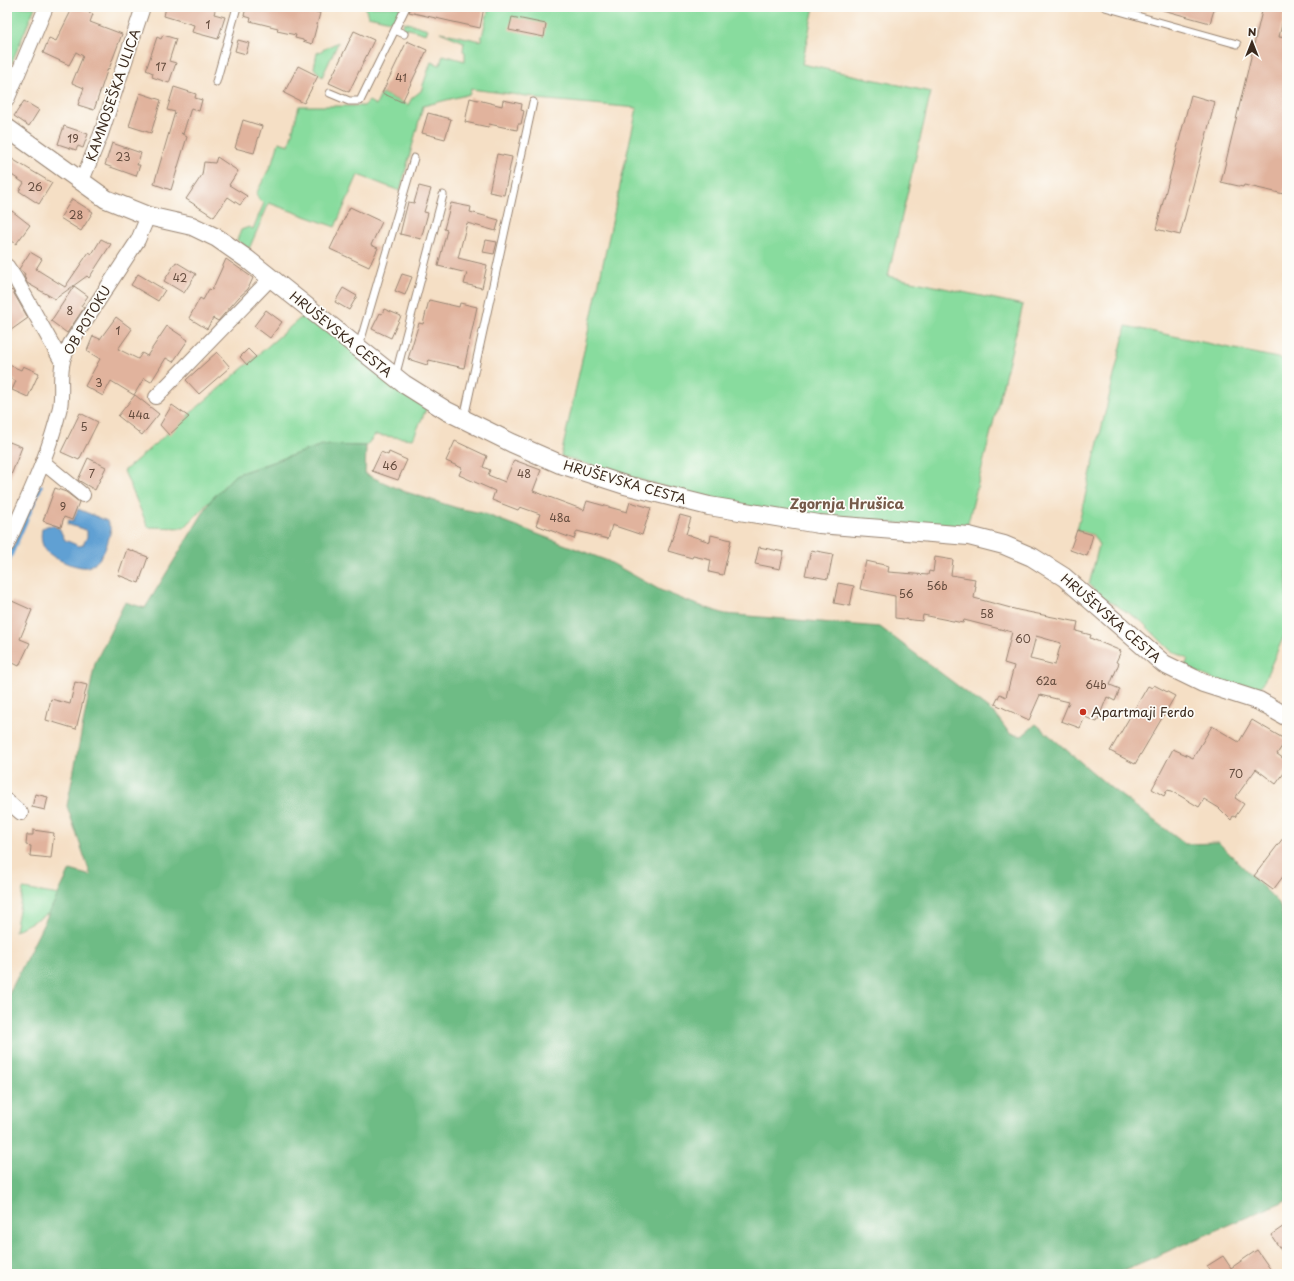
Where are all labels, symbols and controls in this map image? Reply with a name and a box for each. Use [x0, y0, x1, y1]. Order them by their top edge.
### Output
house number: 1 [206, 16, 211, 33]
north arrow [1232, 22, 1272, 62]
text: N [1248, 23, 1257, 40]
street label: KAMNOSEŠKA ULICA [81, 26, 144, 164]
house number: 17 [156, 58, 167, 75]
house number: 41 [395, 69, 407, 86]
house number: 19 [67, 130, 79, 147]
house number: 23 [116, 148, 130, 165]
house number: 26 [27, 178, 43, 195]
house number: 28 [69, 206, 83, 223]
house number: 42 [173, 269, 188, 286]
street label: OB POTOKU [58, 282, 115, 358]
street label: HRUŠEVSKA CESTA [286, 286, 397, 381]
house number: 8 [67, 302, 74, 319]
house number: 1 [116, 322, 121, 339]
house number: 3 [95, 374, 103, 391]
house number: 44a [128, 406, 150, 423]
house number: 5 [80, 418, 88, 435]
street label: HRUŠEVSKA CESTA [561, 455, 689, 508]
house number: 46 [383, 457, 398, 474]
house number: 7 [89, 465, 95, 482]
house number: 48 [517, 465, 531, 482]
district label: Zgornja Hrušica [790, 493, 904, 514]
house number: 9 [60, 498, 66, 515]
house number: 48a [550, 509, 571, 526]
street label: HRUŠEVSKA CESTA [1057, 569, 1166, 667]
house number: 56b [926, 577, 948, 594]
house number: 56 [899, 585, 914, 602]
house number: 58 [980, 605, 994, 622]
house number: 60 [1015, 630, 1031, 647]
house number: 62a [1035, 672, 1057, 689]
house number: 64b [1085, 676, 1107, 693]
place label: Apartmaji Ferdo [1091, 702, 1194, 721]
marker: Apartmaji Ferdo [1078, 707, 1088, 717]
house number: 70 [1229, 765, 1243, 782]

